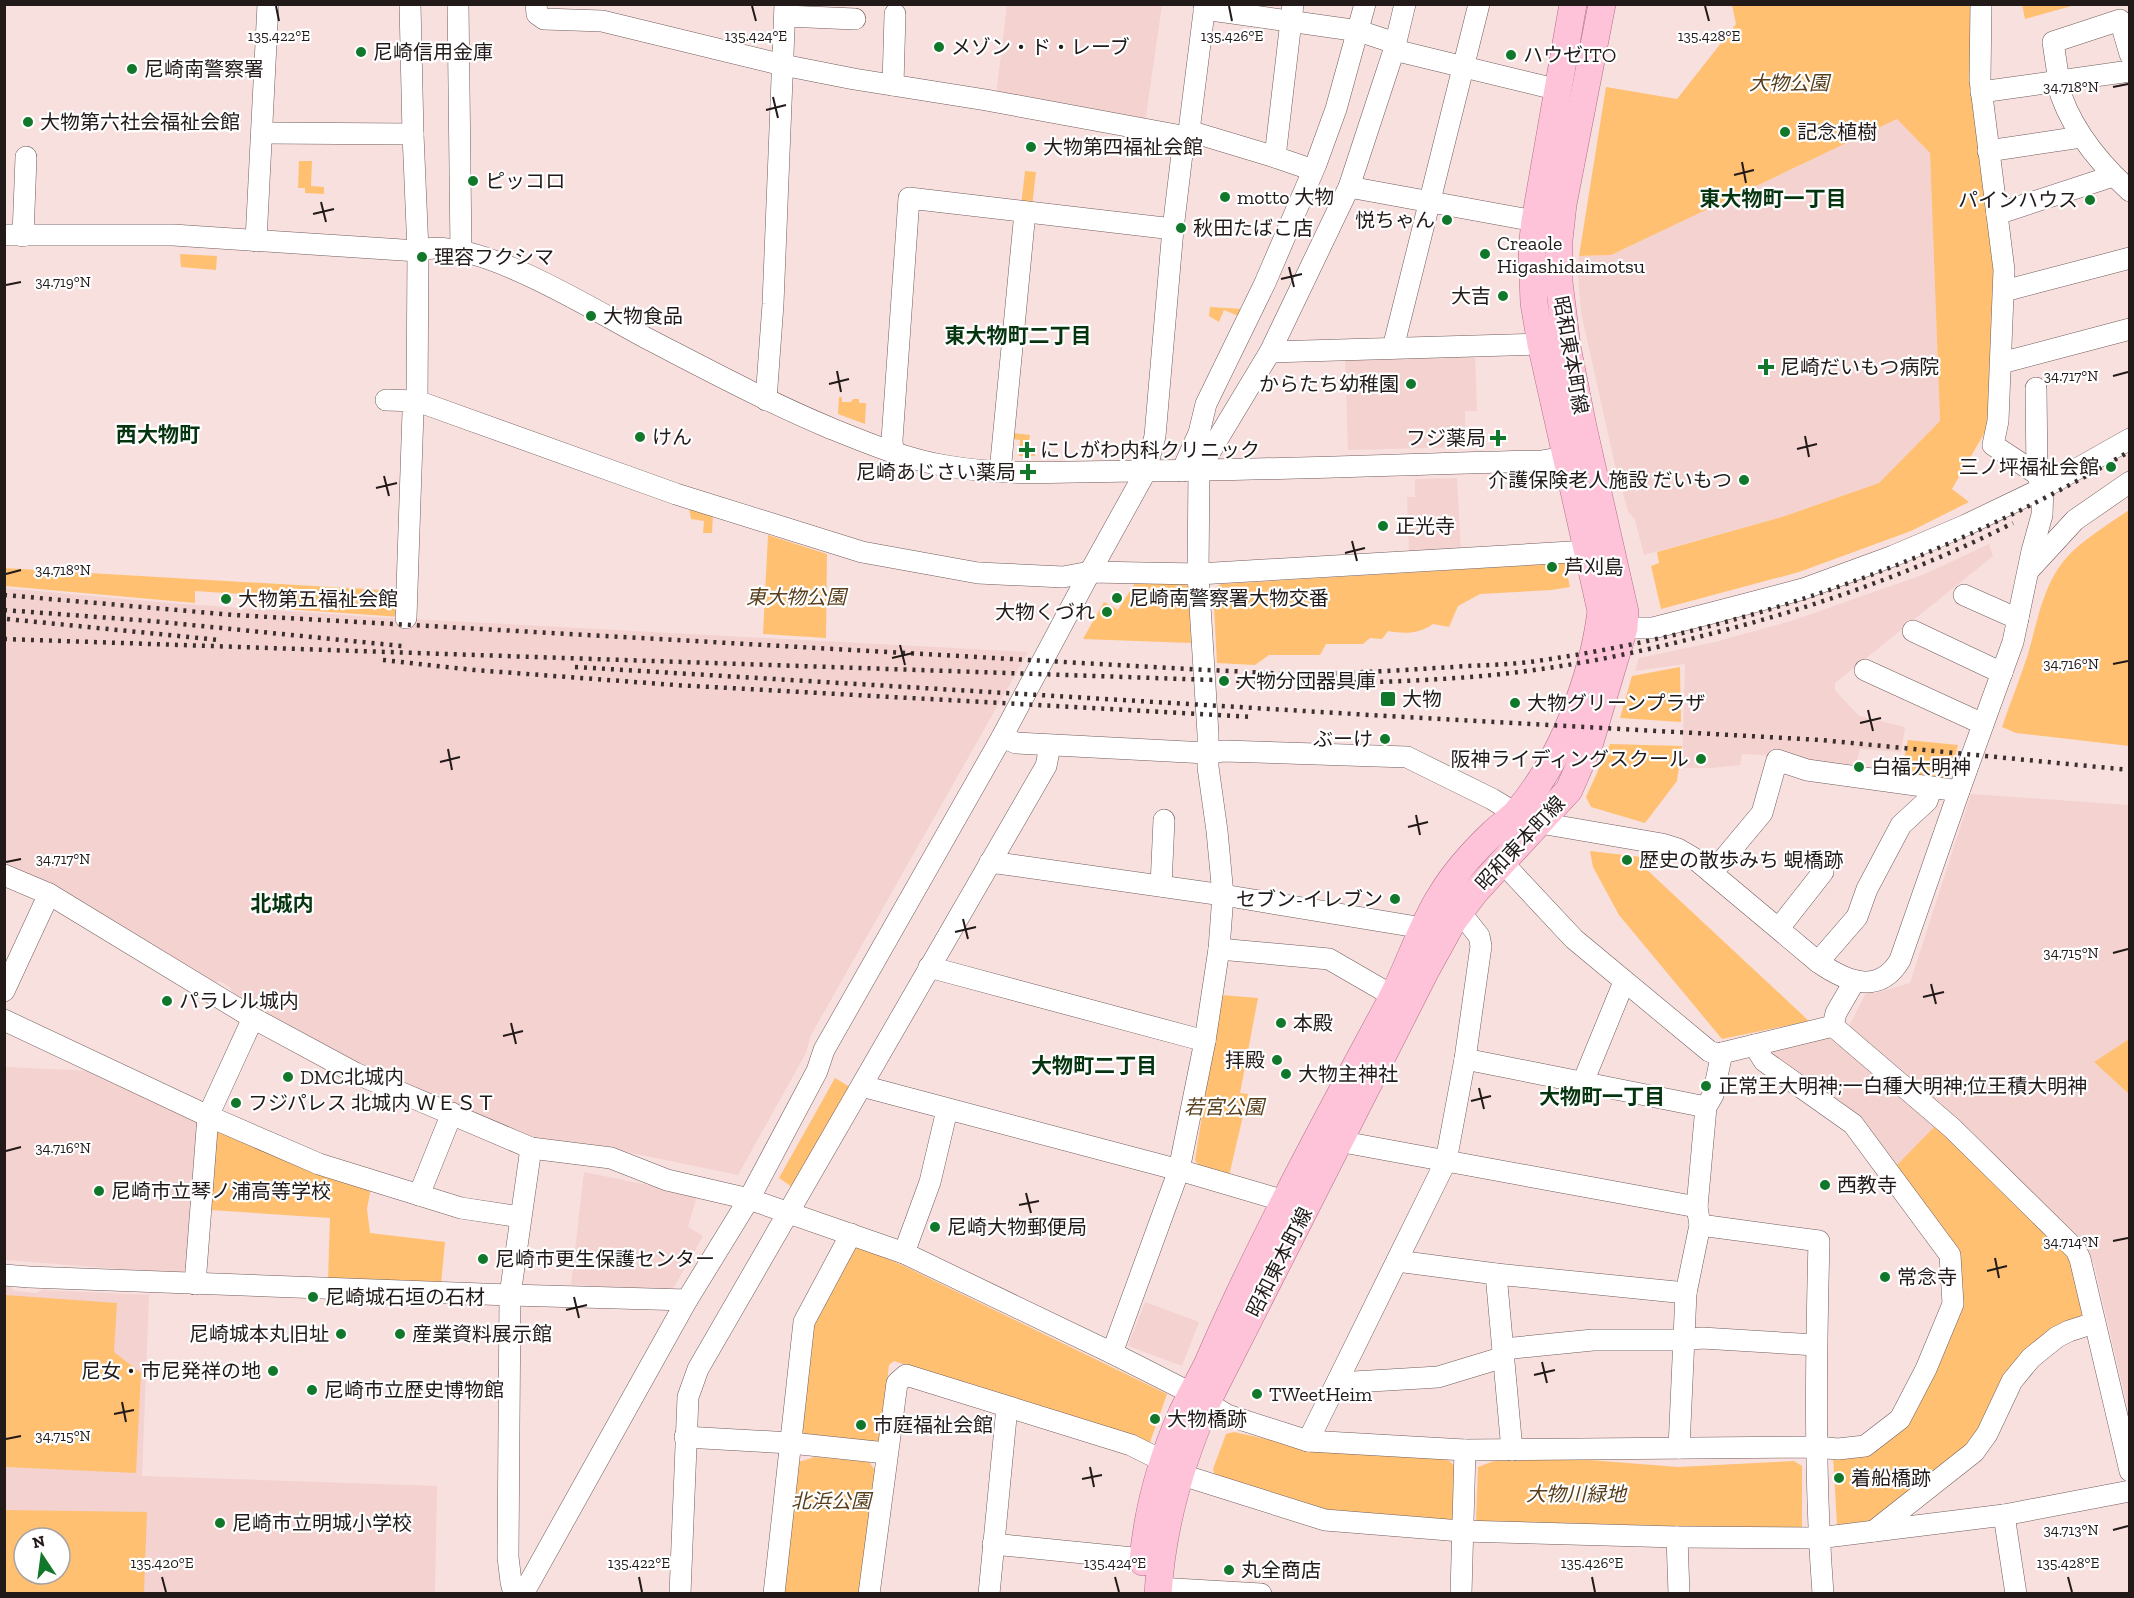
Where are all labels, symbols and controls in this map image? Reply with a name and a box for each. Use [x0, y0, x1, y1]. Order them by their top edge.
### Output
text: 135.422°E [248, 27, 310, 45]
text: 135.424°E [725, 27, 787, 45]
text: 135.426°E [1201, 27, 1263, 45]
text: 135.428°E [1678, 27, 1740, 45]
place label: メゾン・ド・レーブ [951, 35, 1130, 59]
place label: 尼崎信用金庫 [373, 40, 493, 64]
marker: メゾン・ド・レーブ [932, 40, 946, 54]
place label: ハウゼITO [1523, 43, 1616, 67]
marker: 尼崎信用金庫 [354, 45, 368, 59]
marker: ハウゼITO [1504, 48, 1518, 62]
place label: 尼崎南警察署 [144, 57, 264, 81]
marker: 尼崎南警察署 [125, 62, 139, 76]
park label: 大物公園 [1749, 71, 1832, 95]
text: 34.718°N [2043, 78, 2099, 96]
place label: 大物第六社会福祉会館 [40, 110, 240, 134]
marker: 大物第六社会福祉会館 [21, 115, 35, 129]
place label: 記念植樹 [1797, 120, 1877, 144]
marker: 記念植樹 [1778, 125, 1792, 139]
place label: 大物第四福祉会館 [1043, 135, 1203, 159]
marker: 大物第四福祉会館 [1024, 140, 1038, 154]
place label: ピッコロ [485, 169, 565, 193]
marker: ピッコロ [466, 174, 480, 188]
place label: motto 大物 [1237, 185, 1334, 209]
district label: 東大物町一丁目 [1700, 186, 1847, 211]
place label: パインハウス [1958, 188, 2078, 212]
marker: motto 大物 [1218, 190, 1232, 204]
marker: パインハウス [2083, 193, 2097, 207]
place label: 悦ちゃん [1355, 208, 1435, 232]
marker: 悦ちゃん [1440, 213, 1454, 227]
place label: 秋田たばこ店 [1193, 216, 1313, 240]
marker: 秋田たばこ店 [1174, 221, 1188, 235]
place label: Creaole Higashidaimotsu [1497, 231, 1645, 278]
place label: 理容フクシマ [434, 245, 554, 269]
marker: Creaole Higashidaimotsu [1478, 247, 1492, 261]
marker: 理容フクシマ [415, 250, 429, 264]
text: 34.719°N [35, 273, 91, 291]
place label: 大吉 [1451, 284, 1491, 308]
marker: 大吉 [1496, 289, 1510, 303]
street label: 昭和東本町線 [1549, 294, 1593, 416]
place label: 大物食品 [603, 304, 683, 328]
marker: 大物食品 [584, 309, 598, 323]
district label: 東大物町二丁目 [945, 323, 1092, 348]
place label: 尼崎だいもつ病院 [1780, 355, 1939, 379]
marker: 尼崎だいもつ病院 [1757, 358, 1775, 376]
text: 34.717°N [2044, 367, 2098, 385]
place label: からたち幼稚園 [1259, 372, 1399, 396]
marker: からたち幼稚園 [1404, 377, 1418, 391]
district label: 西大物町 [116, 422, 200, 447]
place label: けん [652, 425, 692, 449]
place label: フジ薬局 [1406, 426, 1486, 450]
marker: けん [633, 430, 647, 444]
marker: フジ薬局 [1491, 431, 1505, 445]
place label: にしがわ内科クリニック [1040, 438, 1260, 462]
marker: にしがわ内科クリニック [1018, 441, 1036, 459]
place label: 三ノ坪福祉会館 [1959, 455, 2099, 479]
place label: 尼崎あじさい薬局 [856, 460, 1016, 484]
marker: 三ノ坪福祉会館 [2104, 460, 2118, 474]
marker: 尼崎あじさい薬局 [1021, 465, 1035, 479]
place label: 介護保険老人施設 だいもつ [1488, 468, 1732, 492]
marker: 介護保険老人施設 だいもつ [1737, 473, 1751, 487]
place label: 正光寺 [1395, 514, 1455, 538]
marker: 正光寺 [1376, 519, 1390, 533]
place label: 芦刈島 [1564, 555, 1624, 579]
marker: 芦刈島 [1545, 560, 1559, 574]
text: 34.718°N [35, 561, 91, 579]
park label: 東大物公園 [746, 585, 849, 609]
place label: 尼崎南警察署大物交番 [1129, 586, 1329, 610]
place label: 大物第五福祉会館 [238, 587, 398, 611]
marker: 尼崎南警察署大物交番 [1110, 591, 1124, 605]
marker: 大物第五福祉会館 [219, 592, 233, 606]
place label: 大物くづれ [995, 600, 1095, 624]
marker: 大物くづれ [1100, 605, 1114, 619]
text: 34.716°N [2043, 655, 2099, 673]
place label: 大物分団器具庫 [1236, 669, 1376, 693]
marker: 大物分団器具庫 [1217, 674, 1231, 688]
place label: 大物 [1402, 687, 1442, 711]
marker: 大物 [1379, 690, 1397, 708]
place label: 大物グリーンプラザ [1527, 691, 1705, 715]
marker: 大物グリーンプラザ [1508, 696, 1522, 710]
place label: ぶーけ [1313, 727, 1373, 751]
marker: ぶーけ [1378, 732, 1392, 746]
place label: 阪神ライディングスクール [1450, 747, 1689, 771]
marker: 阪神ライディングスクール [1694, 752, 1708, 766]
place label: 白福大明神 [1871, 755, 1971, 779]
marker: 白福大明神 [1852, 760, 1866, 774]
street label: 昭和東本町線 [1470, 791, 1570, 895]
place label: 歴史の散歩みち 蜆橋跡 [1639, 848, 1844, 872]
text: 34.717°N [36, 850, 90, 868]
marker: 歴史の散歩みち 蜆橋跡 [1620, 853, 1634, 867]
place label: セブン-イレブン [1236, 887, 1383, 911]
district label: 北城内 [251, 891, 314, 916]
marker: セブン-イレブン [1388, 892, 1402, 906]
text: 34.715°N [2043, 944, 2099, 962]
place label: パラレル城内 [179, 989, 299, 1013]
marker: パラレル城内 [160, 994, 174, 1008]
place label: 本殿 [1293, 1011, 1333, 1035]
marker: 本殿 [1274, 1016, 1288, 1030]
place label: 拝殿 [1225, 1048, 1265, 1072]
district label: 大物町二丁目 [1031, 1053, 1157, 1078]
marker: 拝殿 [1270, 1053, 1284, 1067]
place label: 大物主神社 [1298, 1062, 1398, 1086]
place label: DMC北城内 [300, 1065, 404, 1089]
marker: 大物主神社 [1279, 1067, 1293, 1081]
marker: DMC北城内 [281, 1070, 295, 1084]
place label: 正常王大明神;一白種大明神;位王積大明神 [1718, 1074, 2087, 1098]
marker: 正常王大明神;一白種大明神;位王積大明神 [1699, 1079, 1713, 1093]
district label: 大物町一丁目 [1539, 1084, 1665, 1109]
place label: フジパレス 北城内 ＷＥＳＴ [248, 1091, 496, 1115]
park label: 若宮公園 [1184, 1095, 1267, 1119]
marker: フジパレス 北城内 ＷＥＳＴ [229, 1096, 243, 1110]
text: 34.716°N [35, 1139, 91, 1157]
place label: 西教寺 [1837, 1173, 1897, 1197]
marker: 西教寺 [1818, 1178, 1832, 1192]
place label: 尼崎市立琴ノ浦高等学校 [111, 1179, 331, 1203]
marker: 尼崎市立琴ノ浦高等学校 [92, 1184, 106, 1198]
street label: 昭和東本町線 [1241, 1203, 1317, 1321]
place label: 尼崎大物郵便局 [947, 1215, 1087, 1239]
marker: 尼崎大物郵便局 [928, 1220, 942, 1234]
text: 34.714°N [2043, 1233, 2099, 1251]
place label: 尼崎市更生保護センター [495, 1247, 715, 1271]
marker: 尼崎市更生保護センター [476, 1252, 490, 1266]
place label: 常念寺 [1897, 1265, 1957, 1289]
marker: 常念寺 [1878, 1270, 1892, 1284]
place label: 尼崎城石垣の石材 [325, 1285, 485, 1309]
marker: 尼崎城石垣の石材 [306, 1290, 320, 1304]
place label: 尼崎城本丸旧址 [189, 1322, 329, 1346]
place label: 産業資料展示館 [412, 1322, 552, 1346]
marker: 尼崎城本丸旧址 [334, 1327, 348, 1341]
marker: 産業資料展示館 [393, 1327, 407, 1341]
place label: 尼女・市尼発祥の地 [81, 1359, 261, 1383]
marker: 尼女・市尼発祥の地 [266, 1364, 280, 1378]
place label: 尼崎市立歴史博物館 [324, 1378, 504, 1402]
place label: TWeetHeim [1269, 1382, 1373, 1406]
marker: 尼崎市立歴史博物館 [305, 1383, 319, 1397]
marker: TWeetHeim [1250, 1387, 1264, 1401]
place label: 大物橋跡 [1167, 1407, 1247, 1431]
marker: 大物橋跡 [1148, 1412, 1162, 1426]
place label: 市庭福祉会館 [873, 1413, 993, 1437]
marker: 市庭福祉会館 [854, 1418, 868, 1432]
text: 34.715°N [35, 1427, 91, 1445]
place label: 着船橋跡 [1851, 1466, 1931, 1490]
marker: 着船橋跡 [1832, 1471, 1846, 1485]
park label: 大物川緑地 [1526, 1482, 1628, 1506]
park label: 北浜公園 [791, 1489, 874, 1513]
place label: 尼崎市立明城小学校 [232, 1511, 412, 1535]
marker: 尼崎市立明城小学校 [213, 1516, 227, 1530]
text: 34.713°N [2043, 1521, 2099, 1539]
north arrow [12, 1526, 72, 1586]
text: N [31, 1531, 47, 1552]
text: 135.420°E [130, 1554, 194, 1572]
text: 135.422°E [608, 1554, 670, 1572]
text: 135.424°E [1084, 1554, 1146, 1572]
text: 135.426°E [1561, 1554, 1623, 1572]
text: 135.428°E [2037, 1554, 2099, 1572]
place label: 丸全商店 [1241, 1558, 1321, 1582]
marker: 丸全商店 [1222, 1563, 1236, 1577]

